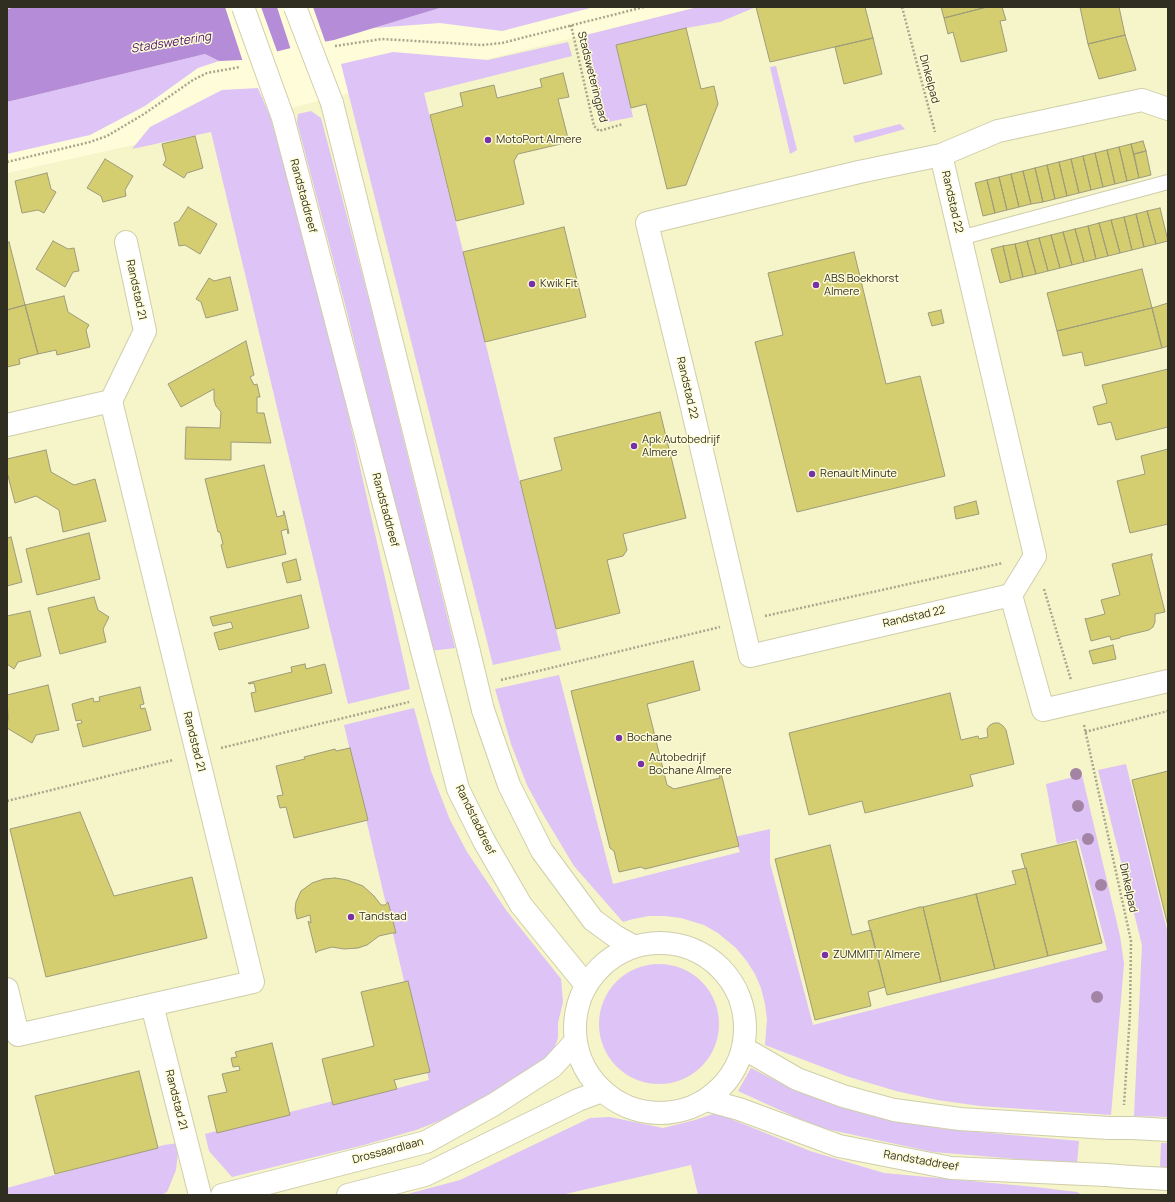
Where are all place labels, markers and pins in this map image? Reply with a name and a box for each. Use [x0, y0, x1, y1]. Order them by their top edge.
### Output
place label: MotoPort Almere [496, 133, 582, 147]
marker: MotoPort Almere [483, 135, 493, 145]
place label: ABS Boekhorst Almere [824, 272, 899, 298]
place label: Kwik Fit [540, 277, 578, 291]
marker: Kwik Fit [527, 279, 537, 289]
marker: ABS Boekhorst Almere [811, 280, 821, 290]
place label: Apk Autobedrijf Almere [642, 433, 720, 459]
marker: Apk Autobedrijf Almere [629, 441, 639, 451]
place label: Renault Minute [820, 467, 897, 481]
marker: Renault Minute [807, 469, 817, 479]
place label: Bochane [627, 731, 672, 745]
marker: Bochane [614, 733, 624, 743]
place label: Autobedrijf Bochane Almere [649, 751, 732, 777]
marker: Autobedrijf Bochane Almere [636, 759, 646, 769]
place label: Tandstad [359, 910, 407, 924]
marker: Tandstad [346, 912, 356, 922]
place label: ZUMMITT Almere [833, 948, 920, 962]
marker: ZUMMITT Almere [820, 950, 830, 960]

